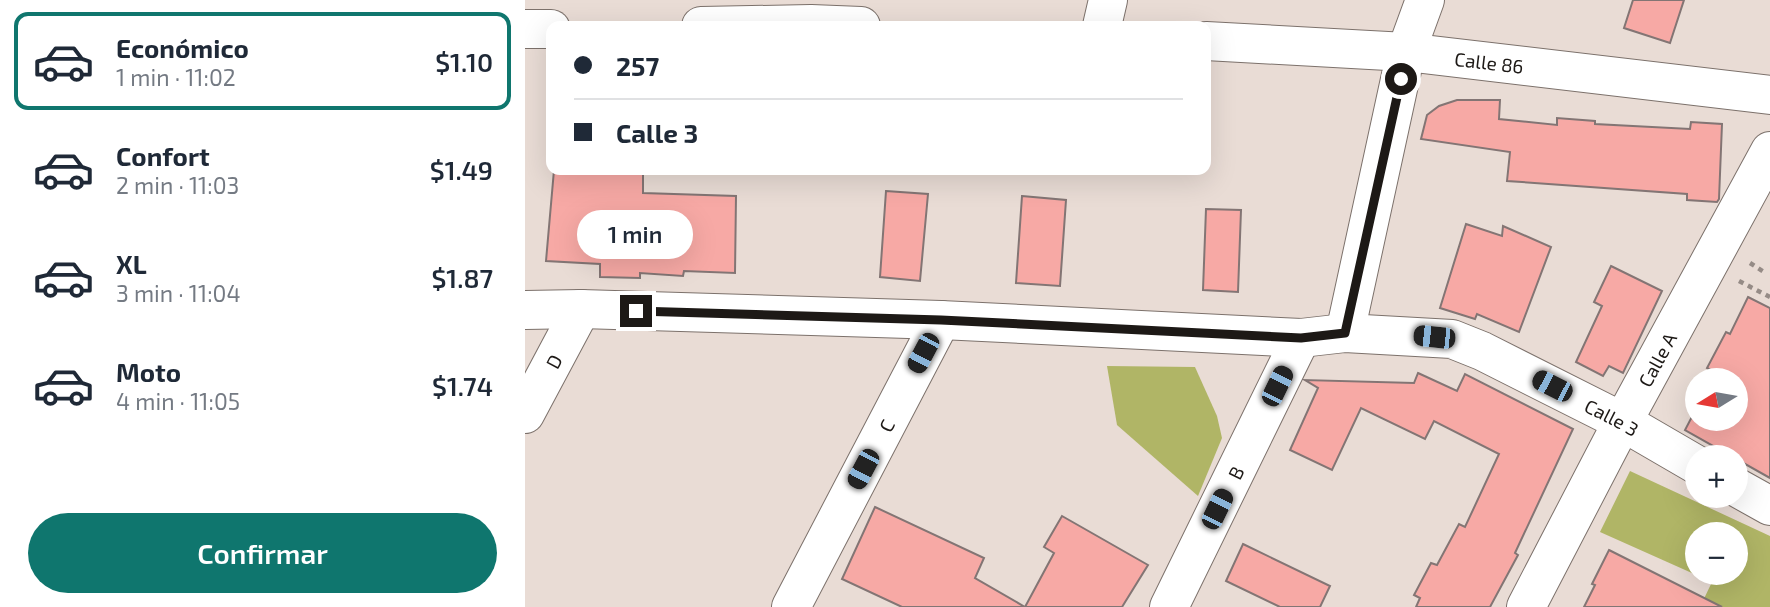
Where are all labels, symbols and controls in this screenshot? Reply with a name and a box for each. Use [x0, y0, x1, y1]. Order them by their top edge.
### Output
icon: car [32, 30, 95, 93]
text: Económico [116, 32, 249, 63]
text: $1.10 [435, 46, 493, 77]
street label: Calle 86 [1453, 46, 1525, 77]
text: 257 [616, 50, 659, 81]
text: 1 min · 11:02 [116, 63, 236, 91]
route start [1385, 63, 1417, 95]
text: Calle 3 [616, 117, 698, 148]
icon: car [32, 138, 95, 201]
text: Confort [116, 140, 210, 171]
text: $1.49 [430, 154, 493, 185]
text: 2 min · 11:03 [116, 171, 239, 199]
callout: 1 min [578, 210, 694, 258]
text: 1 min [608, 220, 662, 248]
icon: car [32, 246, 95, 309]
text: XL [116, 248, 147, 279]
text: $1.87 [431, 262, 493, 293]
text: 3 min · 11:04 [116, 279, 241, 307]
route end [620, 295, 652, 327]
car [1413, 324, 1456, 350]
street label: Calle A [1633, 328, 1681, 391]
car [904, 330, 943, 376]
street label: D [540, 350, 566, 372]
icon: car [32, 354, 95, 417]
text: Moto [116, 356, 181, 387]
car [1259, 363, 1296, 409]
car [1529, 367, 1576, 405]
north arrow [1685, 368, 1748, 430]
map controls [1685, 368, 1748, 585]
text: $1.74 [432, 370, 493, 401]
text: 4 min · 11:05 [116, 387, 240, 415]
street label: Calle 3 [1581, 393, 1643, 440]
street label: C [873, 415, 899, 435]
button: + [1685, 445, 1748, 508]
car [844, 446, 883, 492]
street label: B [1222, 462, 1248, 483]
car [1199, 486, 1236, 532]
button: Confirmar [28, 513, 497, 593]
button: − [1685, 522, 1748, 585]

